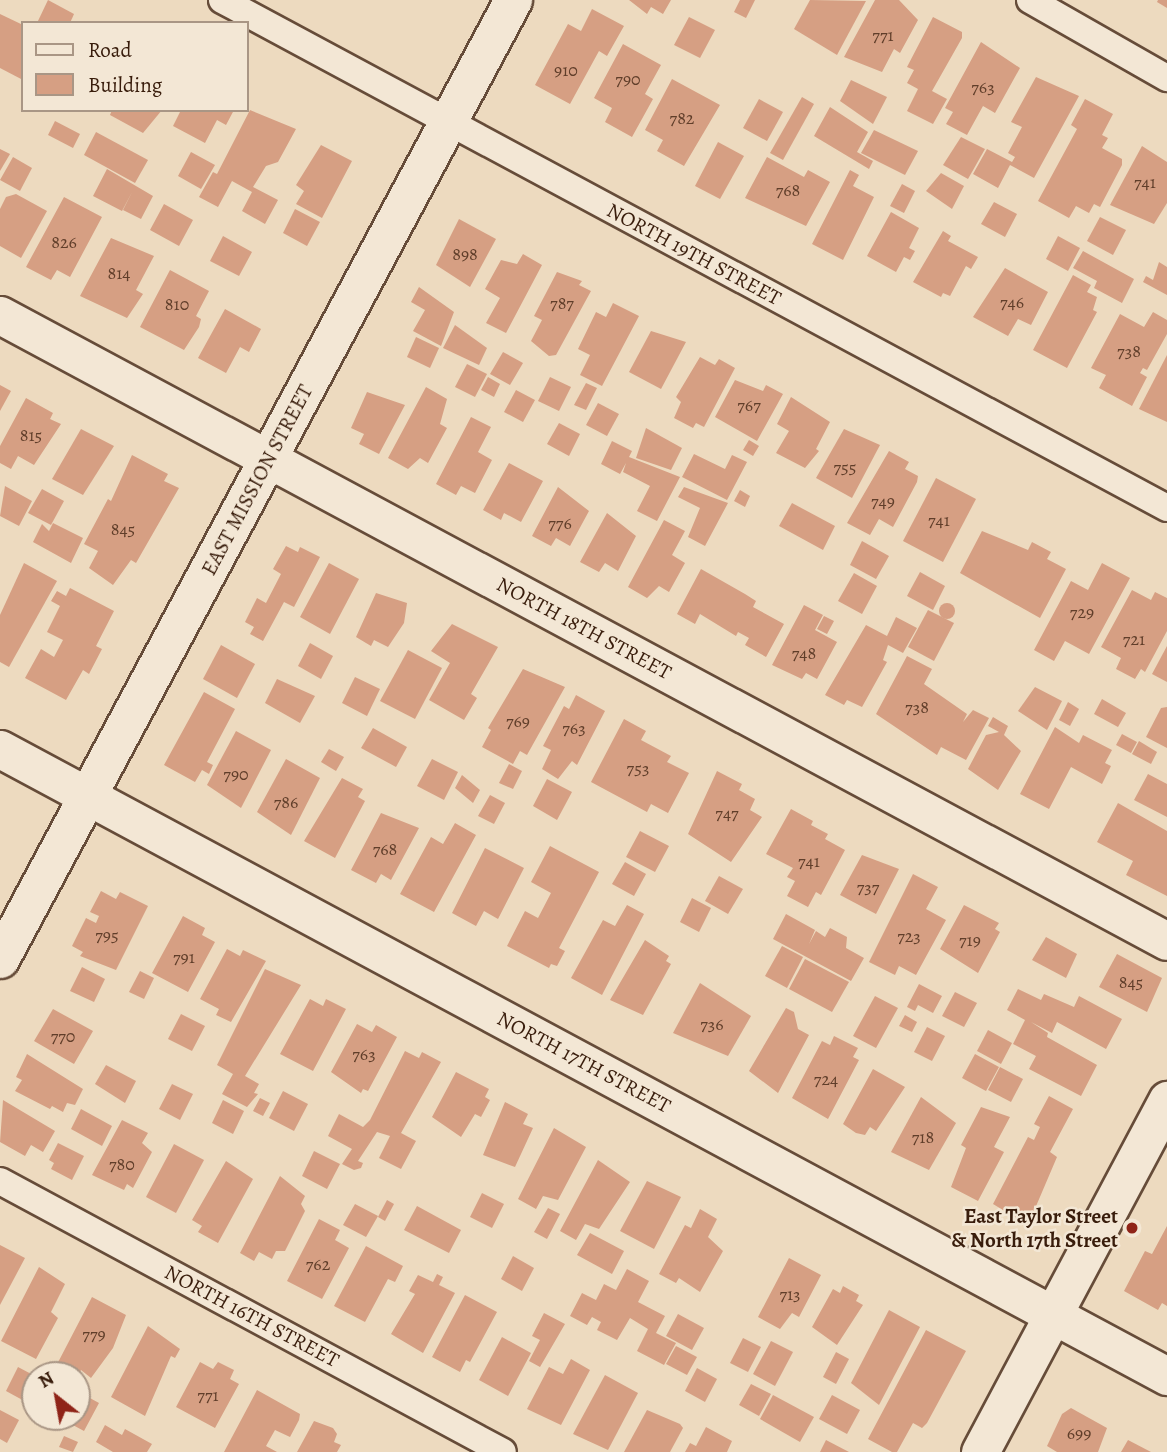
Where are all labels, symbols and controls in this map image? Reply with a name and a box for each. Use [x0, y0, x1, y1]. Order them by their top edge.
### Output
legend [21, 21, 248, 112]
house number: 771 [872, 24, 894, 46]
text: Road [88, 36, 132, 64]
house number: 910 [554, 59, 578, 81]
house number: 790 [615, 68, 641, 90]
text: Building [88, 71, 162, 99]
house number: 763 [971, 76, 995, 98]
house number: 782 [670, 107, 694, 129]
house number: 741 [1134, 171, 1156, 193]
house number: 768 [776, 179, 800, 201]
street label: NORTH 19TH STREET [603, 197, 785, 311]
house number: 826 [51, 231, 77, 253]
house number: 898 [452, 243, 478, 265]
house number: 814 [107, 262, 131, 284]
house number: 746 [1000, 291, 1024, 313]
house number: 787 [550, 292, 574, 314]
house number: 810 [165, 293, 189, 315]
house number: 738 [1117, 340, 1141, 362]
street label: EAST MISSION STREET [196, 380, 318, 580]
house number: 767 [737, 394, 761, 416]
house number: 815 [20, 424, 42, 446]
house number: 755 [833, 456, 857, 478]
house number: 749 [871, 490, 895, 512]
house number: 741 [928, 509, 950, 531]
house number: 776 [548, 512, 572, 534]
house number: 845 [111, 518, 135, 540]
street label: NORTH 18TH STREET [492, 571, 676, 685]
house number: 729 [1070, 601, 1094, 623]
house number: 721 [1123, 628, 1145, 650]
house number: 748 [792, 642, 816, 664]
house number: 738 [905, 696, 929, 718]
house number: 769 [506, 710, 530, 732]
house number: 763 [562, 717, 586, 739]
house number: 753 [627, 757, 649, 779]
house number: 790 [223, 763, 249, 785]
house number: 786 [274, 791, 298, 813]
house number: 747 [715, 802, 739, 824]
house number: 768 [373, 838, 397, 860]
house number: 741 [798, 850, 820, 872]
house number: 737 [857, 876, 879, 898]
house number: 795 [95, 924, 119, 946]
house number: 723 [897, 925, 921, 947]
house number: 719 [959, 929, 981, 951]
house number: 791 [173, 946, 195, 968]
house number: 845 [1119, 971, 1143, 993]
street label: NORTH 17TH STREET [493, 1006, 675, 1118]
house number: 736 [700, 1013, 724, 1035]
house number: 770 [51, 1025, 75, 1047]
house number: 763 [352, 1043, 376, 1065]
house number: 724 [814, 1068, 838, 1090]
house number: 718 [912, 1126, 934, 1148]
house number: 780 [109, 1153, 135, 1175]
place label: East Taylor Street & North 17th Street [951, 1203, 1118, 1253]
marker: East Taylor Street & North 17th Street [1124, 1220, 1140, 1236]
house number: 762 [306, 1253, 330, 1275]
street label: NORTH 16TH STREET [160, 1259, 344, 1373]
house number: 713 [779, 1283, 801, 1305]
house number: 779 [82, 1323, 106, 1345]
north arrow [21, 1361, 91, 1431]
text: N [34, 1365, 59, 1394]
house number: 771 [197, 1384, 219, 1406]
house number: 699 [1067, 1422, 1091, 1444]

